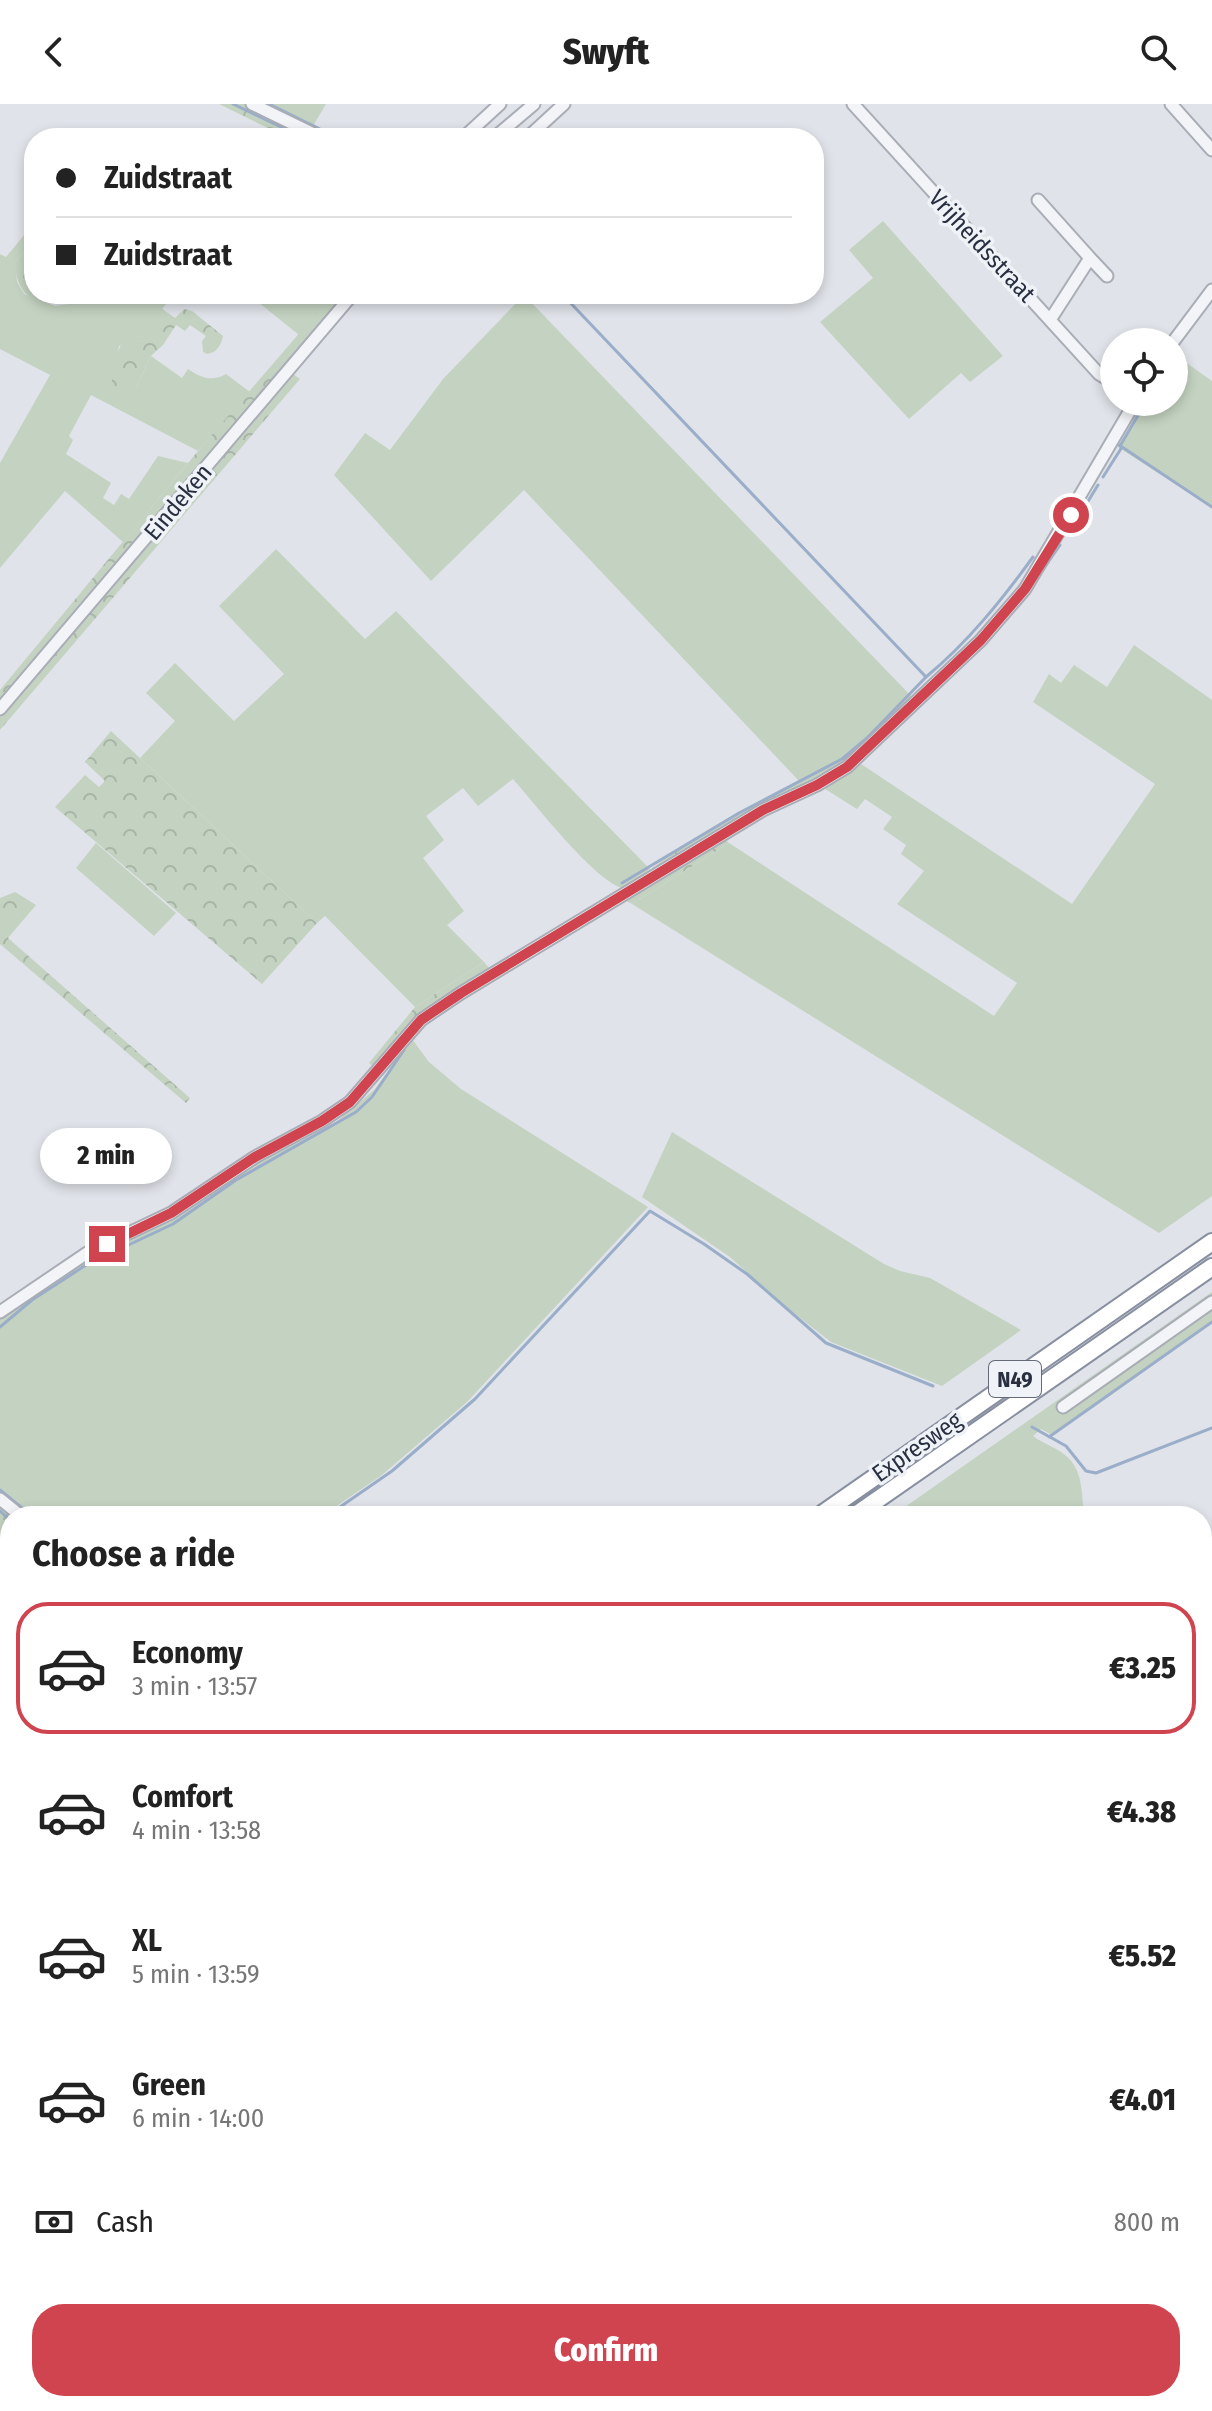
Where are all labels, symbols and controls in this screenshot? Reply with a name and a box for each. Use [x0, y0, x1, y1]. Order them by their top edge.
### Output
icon: back [32, 30, 76, 74]
text: Swyft [563, 30, 649, 74]
icon: search [1136, 30, 1180, 74]
text: Zuidstraat [104, 160, 232, 196]
street label: Vrijheidsstraat [923, 184, 1041, 308]
text: Zuidstraat [104, 237, 232, 273]
map controls [1100, 328, 1188, 416]
button: locate [1100, 328, 1188, 416]
street label: Eindeken [138, 458, 218, 546]
route start [1053, 497, 1089, 533]
callout: 2 min [41, 1128, 173, 1184]
text: 2 min [77, 1140, 135, 1171]
route end [89, 1226, 125, 1262]
road number: N49 [989, 1361, 1041, 1397]
street label: Expresweg [867, 1406, 968, 1488]
text: Choose a ride [32, 1532, 235, 1576]
icon: car [36, 1632, 108, 1704]
text: Economy [132, 1635, 243, 1671]
text: €3.25 [1109, 1650, 1176, 1686]
text: 3 min · 13:57 [132, 1671, 257, 1702]
icon: car [36, 1776, 108, 1848]
text: Comfort [132, 1779, 233, 1815]
text: €4.38 [1107, 1794, 1176, 1830]
text: 4 min · 13:58 [132, 1815, 261, 1846]
icon: car [36, 1920, 108, 1992]
text: XL [132, 1923, 162, 1959]
text: €5.52 [1109, 1938, 1176, 1974]
text: 5 min · 13:59 [132, 1959, 260, 1990]
icon: car [36, 2064, 108, 2136]
text: Green [132, 2067, 206, 2103]
text: €4.01 [1110, 2082, 1176, 2118]
text: 6 min · 14:00 [132, 2103, 264, 2134]
icon: cash [32, 2200, 76, 2244]
text: Cash [96, 2204, 154, 2240]
text: 800 m [1114, 2207, 1180, 2238]
button: Confirm [32, 2304, 1180, 2396]

